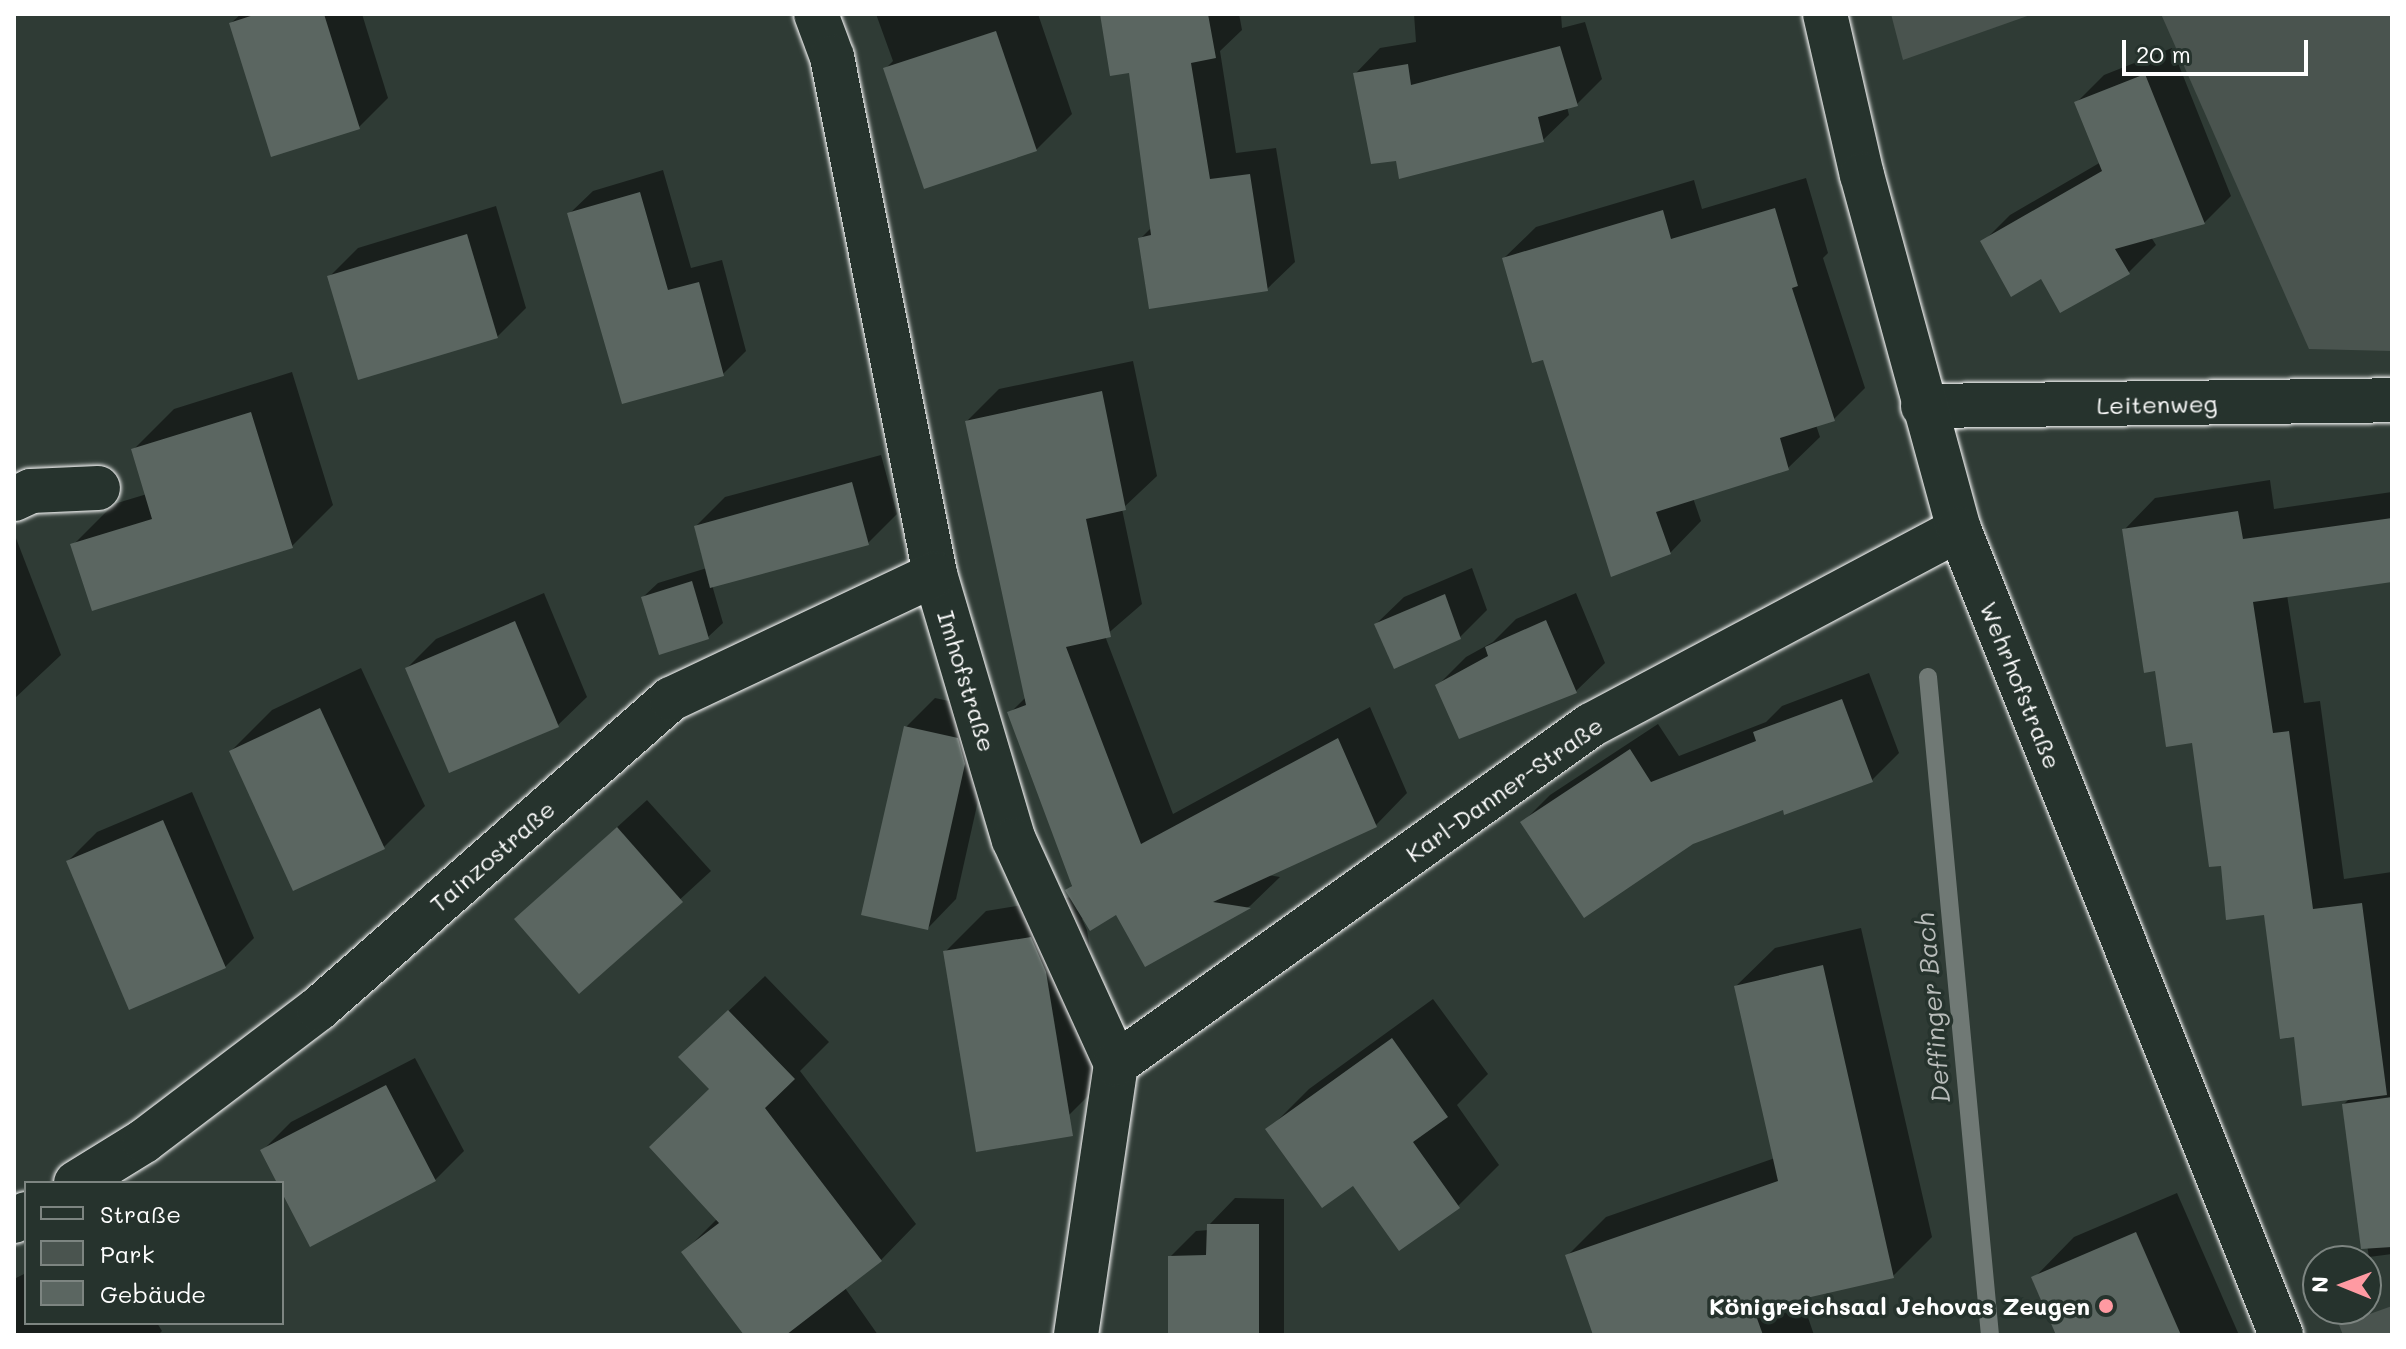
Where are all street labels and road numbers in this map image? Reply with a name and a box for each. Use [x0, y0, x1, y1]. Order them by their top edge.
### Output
street label: Leitenweg [2096, 389, 2218, 419]
street label: Wehrhofstraße [1974, 597, 2068, 773]
street label: Imhofstraße [932, 607, 1002, 755]
street label: Karl-Danner-Straße [1400, 710, 1608, 868]
street label: Tainzostraße [424, 794, 560, 918]

